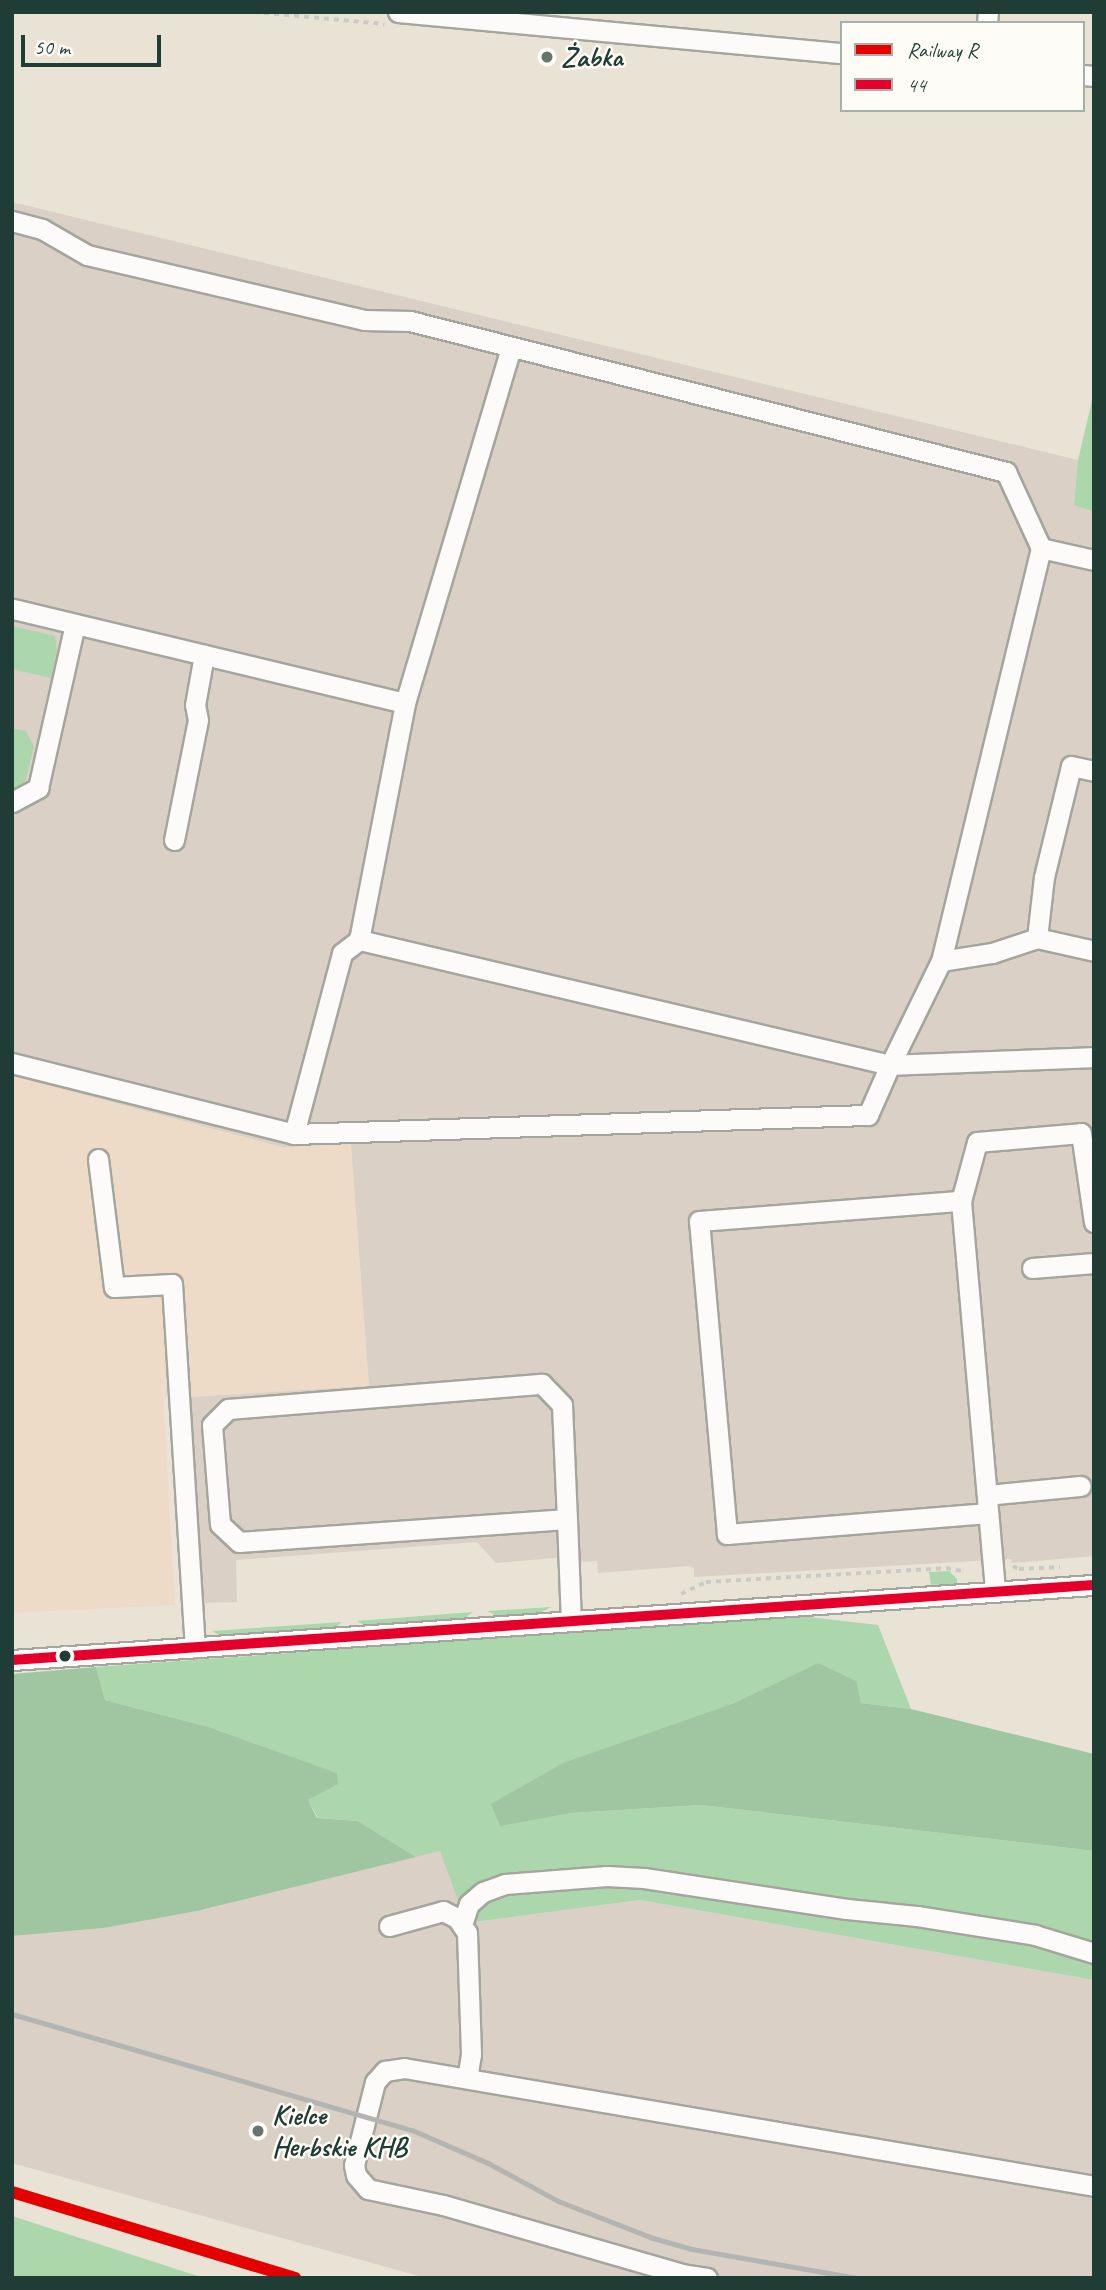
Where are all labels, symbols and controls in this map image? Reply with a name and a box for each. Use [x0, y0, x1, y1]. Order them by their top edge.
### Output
scale bar [24, 21, 164, 65]
legend [840, 21, 1085, 112]
text: 50 m [34, 34, 70, 60]
text: Railway R [907, 37, 978, 63]
place label: Żabka [561, 40, 622, 74]
marker: Żabka [539, 49, 555, 65]
text: 44 [907, 72, 926, 98]
unlabelled marker [58, 1649, 72, 1663]
place label: Kielce Herbskie KHB [272, 2098, 407, 2164]
marker: Kielce Herbskie KHB [250, 2123, 266, 2139]

